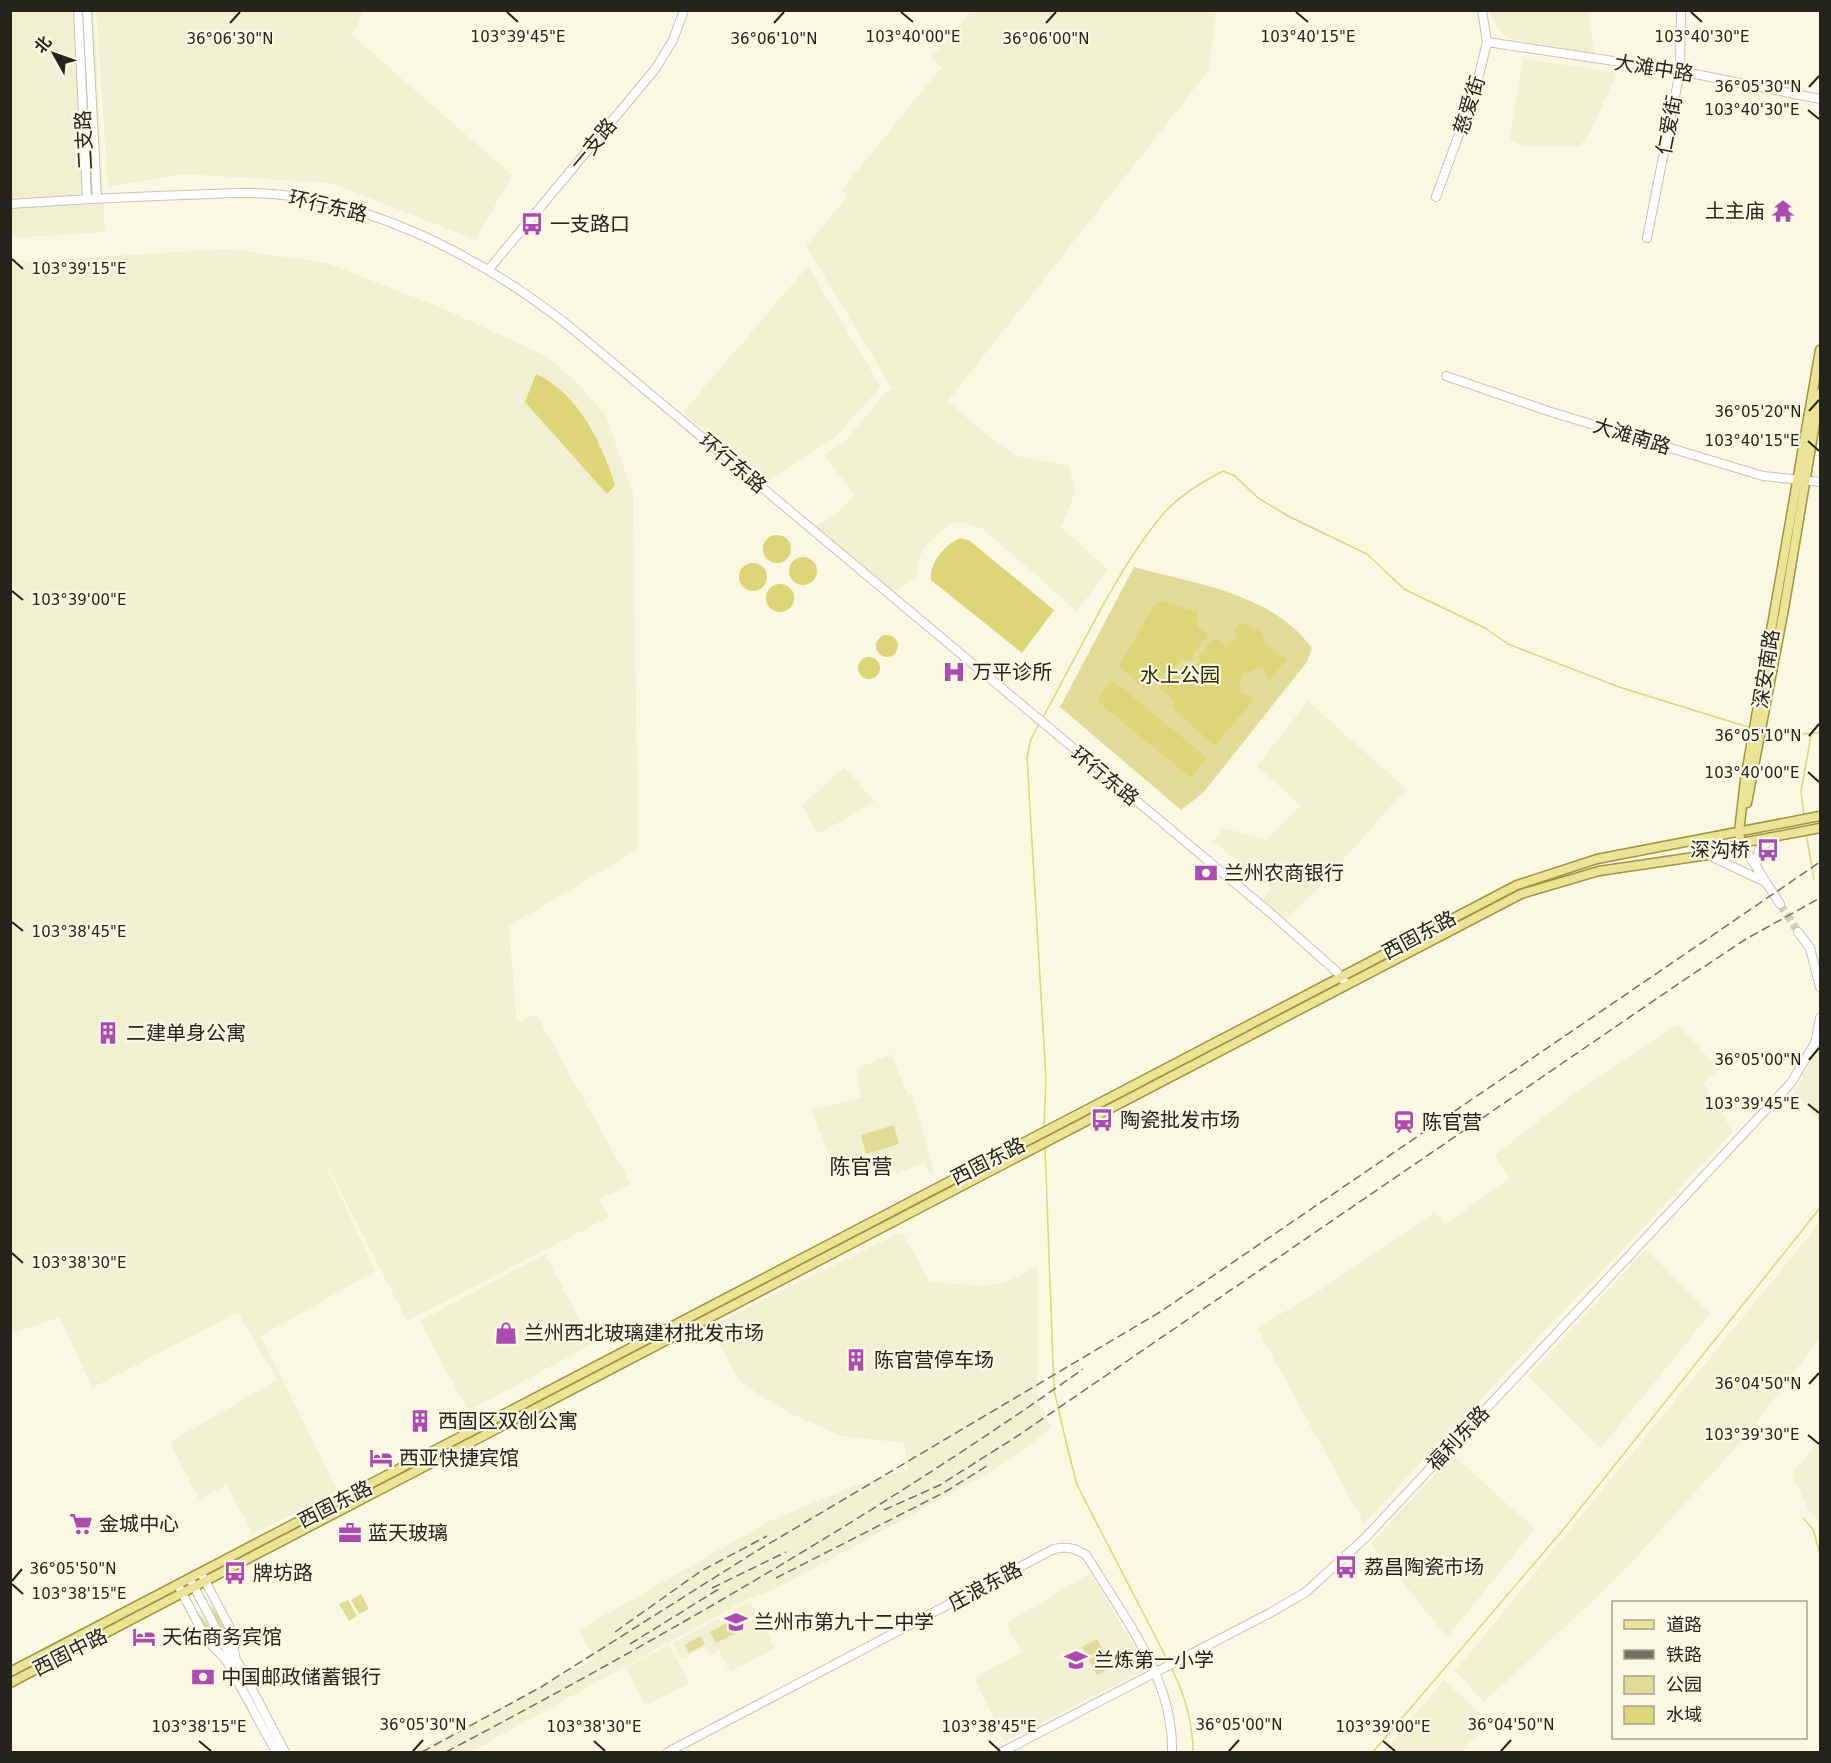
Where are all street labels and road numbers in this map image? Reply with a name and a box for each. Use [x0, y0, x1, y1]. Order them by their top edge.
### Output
street label: 大滩中路 [1613, 50, 1695, 86]
street label: 慈爱街 [1448, 73, 1490, 137]
street label: 仁爱街 [1651, 93, 1687, 157]
street label: 二支路 [70, 109, 98, 171]
street label: 一支路 [565, 113, 621, 175]
street label: 环行东路 [286, 185, 370, 227]
street label: 大滩南路 [1590, 413, 1674, 459]
street label: 环行东路 [695, 428, 771, 498]
street label: 深安南路 [1748, 628, 1784, 710]
street label: 环行东路 [1066, 742, 1144, 810]
street label: 西固东路 [1378, 906, 1460, 964]
street label: 西固东路 [947, 1132, 1029, 1190]
street label: 福利东路 [1422, 1401, 1494, 1475]
street label: 西固东路 [294, 1475, 376, 1533]
street label: 庄浪东路 [944, 1557, 1026, 1615]
street label: 西固中路 [29, 1623, 111, 1681]

